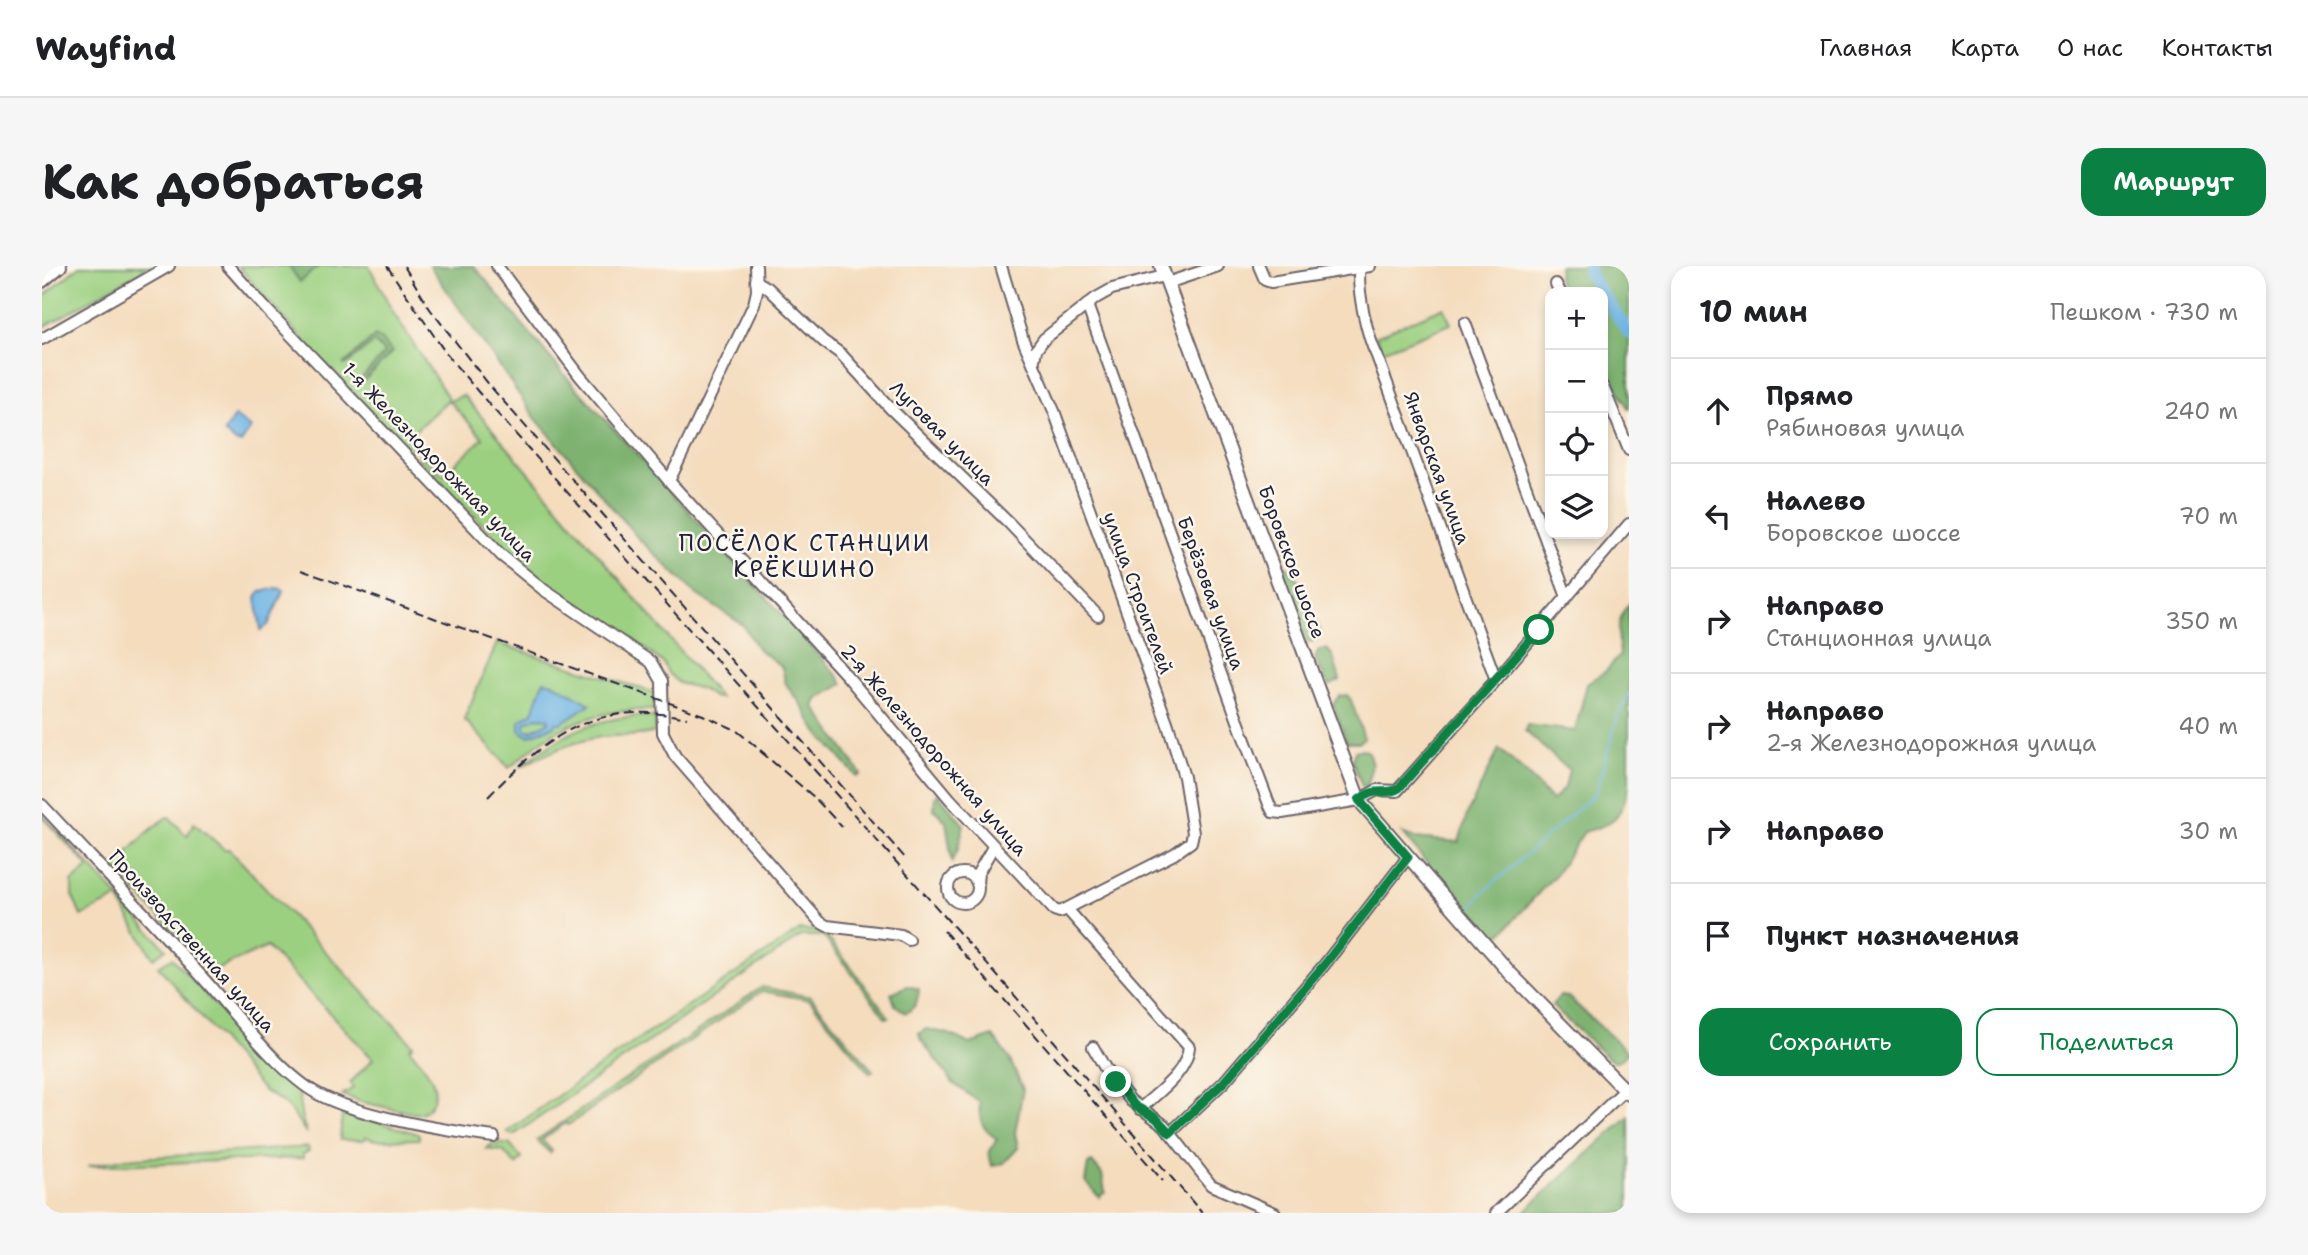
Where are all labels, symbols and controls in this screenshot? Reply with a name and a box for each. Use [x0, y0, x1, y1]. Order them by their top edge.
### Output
text: Wayfind [35, 26, 176, 71]
text: Главная [1819, 32, 1912, 64]
text: Карта [1950, 32, 2019, 64]
text: О нас [2057, 32, 2123, 64]
text: Контакты [2161, 32, 2273, 64]
button: Маршрут [2081, 148, 2266, 216]
text: Как добраться [42, 149, 424, 215]
map controls [1545, 287, 1608, 539]
button: + [1545, 287, 1608, 350]
text: 10 мин [1699, 291, 1808, 332]
text: Пешком · 730 m [2050, 297, 2238, 327]
button: − [1545, 350, 1608, 413]
street label: 1-я Железнодорожная улица [337, 357, 541, 567]
street label: Луговая улица [884, 375, 1000, 491]
text: Прямо [1766, 378, 1854, 413]
street label: Январская улица [1398, 388, 1476, 548]
icon: ahead [1699, 392, 1737, 430]
text: 240 m [2164, 396, 2238, 426]
button: locate [1545, 413, 1608, 476]
text: Рябиновая улица [1766, 413, 1964, 443]
button: layers [1545, 476, 1608, 539]
street label: Боровское шоссе [1253, 482, 1331, 642]
text: Налево [1766, 483, 1866, 518]
icon: left [1699, 497, 1737, 535]
text: 70 m [2179, 501, 2238, 531]
street label: улица Строителей [1097, 508, 1179, 678]
street label: Берёзовая улица [1172, 513, 1250, 673]
text: Боровское шоссе [1766, 518, 1961, 548]
district label: ПОСЁЛОК СТАНЦИИ КРЁКШИНО [679, 528, 931, 584]
text: Направо [1766, 588, 1884, 623]
icon: right [1699, 602, 1737, 640]
text: 350 m [2165, 606, 2238, 636]
route start [1523, 614, 1554, 645]
text: Станционная улица [1766, 623, 1992, 653]
street label: 2-я Железнодорожная улица [835, 639, 1033, 861]
text: Направо [1766, 693, 1884, 728]
icon: right [1699, 707, 1737, 745]
text: 40 m [2178, 711, 2238, 741]
text: 2-я Железнодорожная улица [1766, 728, 2096, 758]
icon: right [1699, 812, 1737, 850]
text: Направо [1766, 813, 1884, 848]
text: 30 m [2179, 816, 2238, 846]
street label: Производственная улица [103, 845, 281, 1038]
icon: arrive [1699, 917, 1737, 955]
text: Пункт назначения [1766, 918, 2019, 953]
button: Сохранить [1699, 1008, 1962, 1076]
button: Поделиться [1976, 1008, 2238, 1076]
route end [1100, 1066, 1131, 1097]

